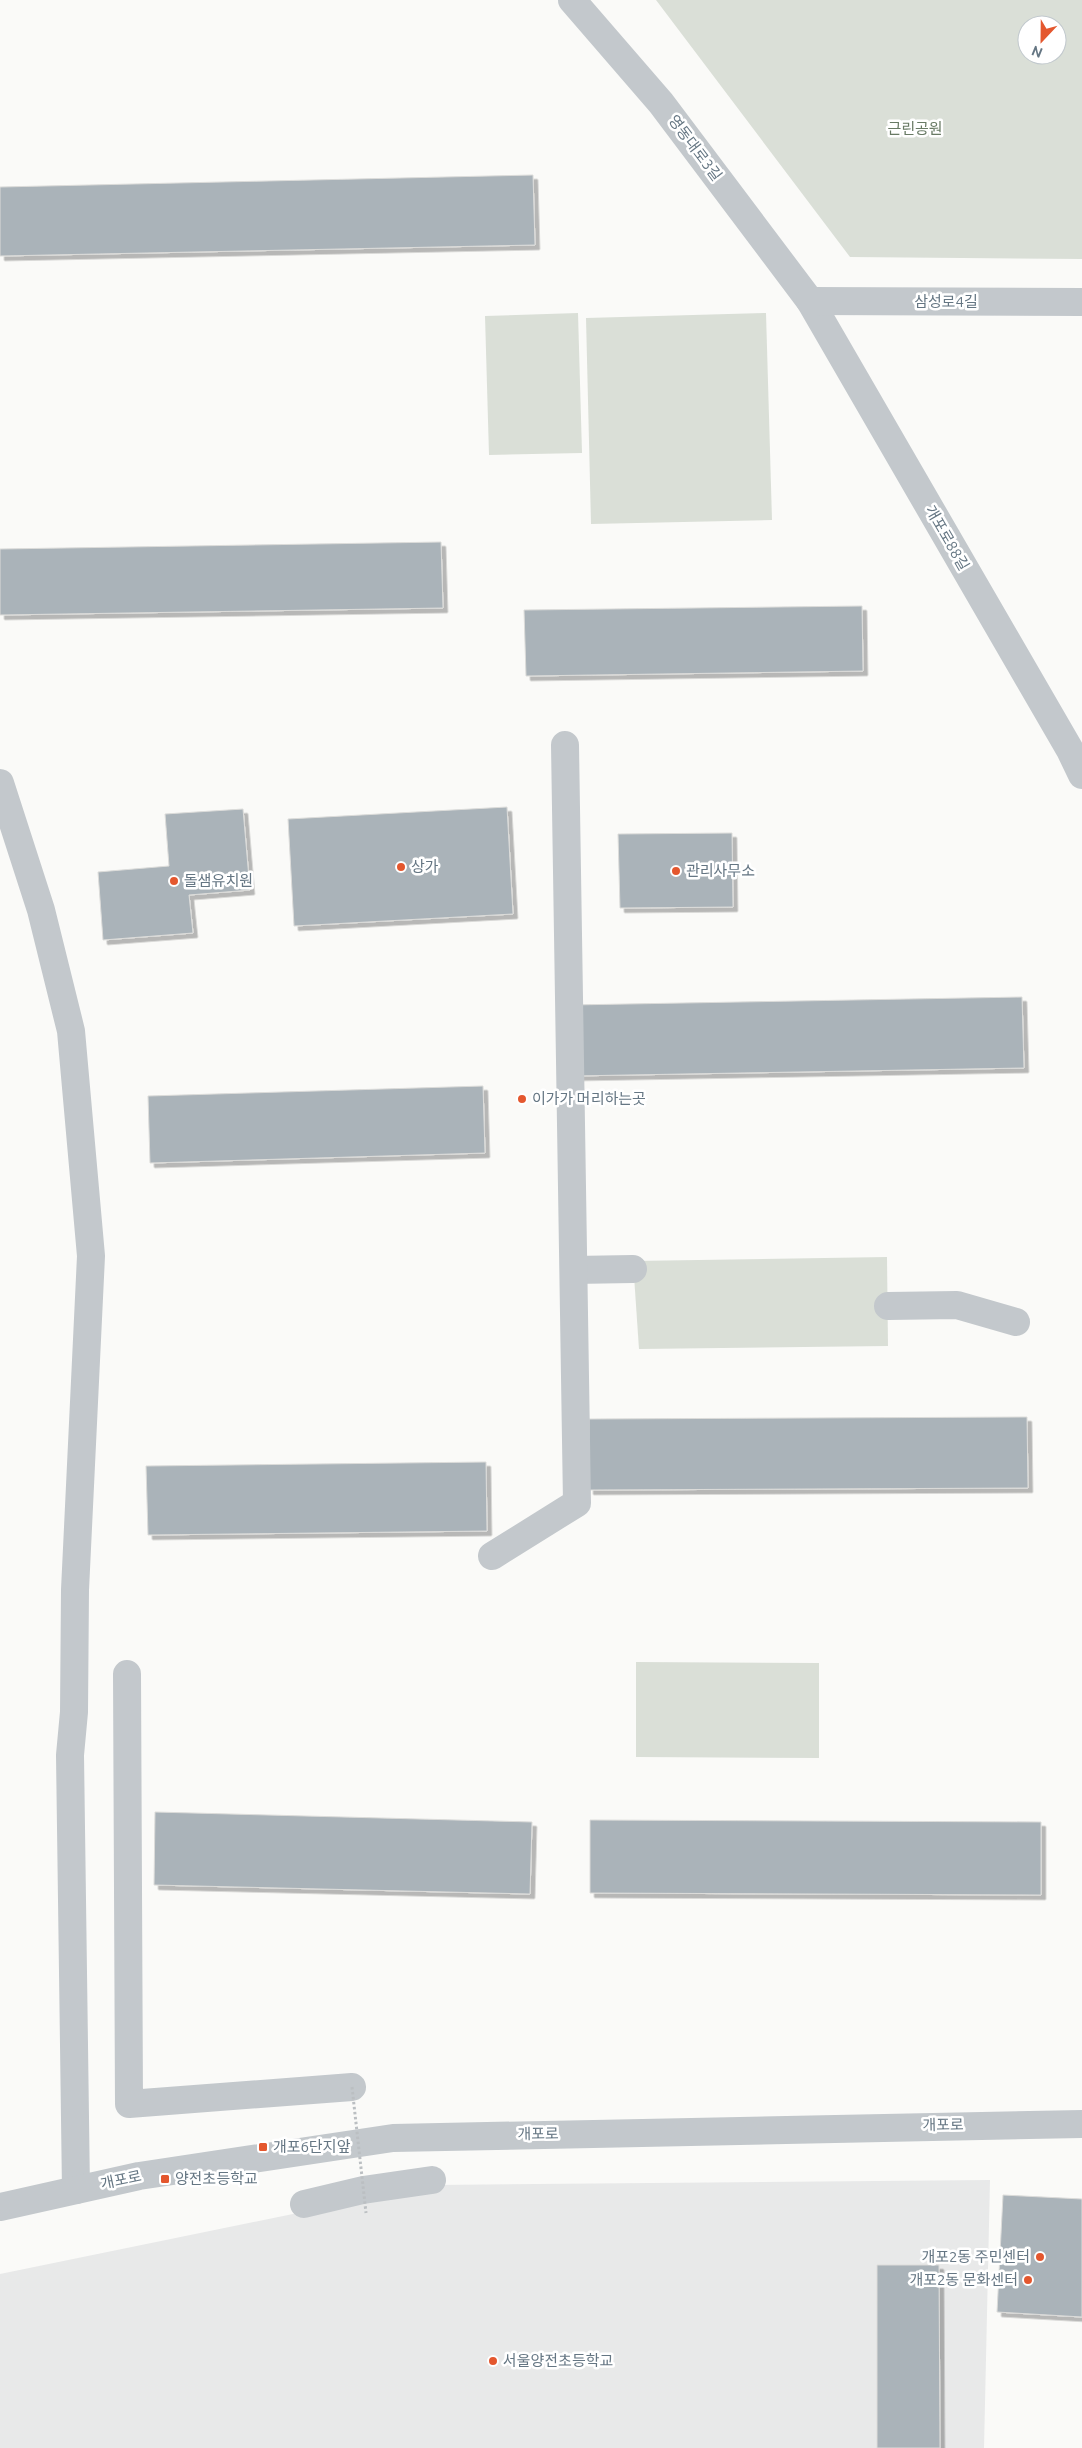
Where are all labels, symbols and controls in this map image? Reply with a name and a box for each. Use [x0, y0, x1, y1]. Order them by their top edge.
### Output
north arrow [1017, 15, 1067, 65]
text: N [1029, 43, 1045, 61]
street label: 영동대로3길 [665, 112, 725, 184]
park label: 근린공원 [887, 120, 943, 137]
street label: 삼성로4길 [914, 293, 978, 310]
street label: 개포로88길 [922, 502, 973, 573]
place label: 상가 [411, 858, 439, 875]
marker: 상가 [395, 861, 407, 873]
place label: 관리사무소 [686, 862, 755, 879]
marker: 관리사무소 [670, 865, 682, 877]
place label: 돌샘유치원 [184, 872, 253, 889]
marker: 돌샘유치원 [168, 875, 180, 887]
place label: 이가가 머리하는곳 [532, 1090, 646, 1107]
marker: 이가가 머리하는곳 [516, 1093, 528, 1105]
street label: 개포로 [922, 2116, 964, 2133]
street label: 개포로 [517, 2125, 559, 2142]
place label: 개포6단지앞 [273, 2138, 351, 2155]
marker: 개포6단지앞 [257, 2141, 269, 2153]
street label: 개포로 [99, 2167, 143, 2192]
place label: 양전초등학교 [175, 2170, 258, 2187]
marker: 양전초등학교 [159, 2173, 171, 2185]
place label: 개포2동 주민센터 [922, 2248, 1030, 2265]
marker: 개포2동 주민센터 [1034, 2251, 1046, 2263]
place label: 개포2동 문화센터 [910, 2271, 1018, 2288]
marker: 개포2동 문화센터 [1022, 2274, 1034, 2286]
place label: 서울양전초등학교 [503, 2352, 613, 2369]
marker: 서울양전초등학교 [487, 2355, 499, 2367]

